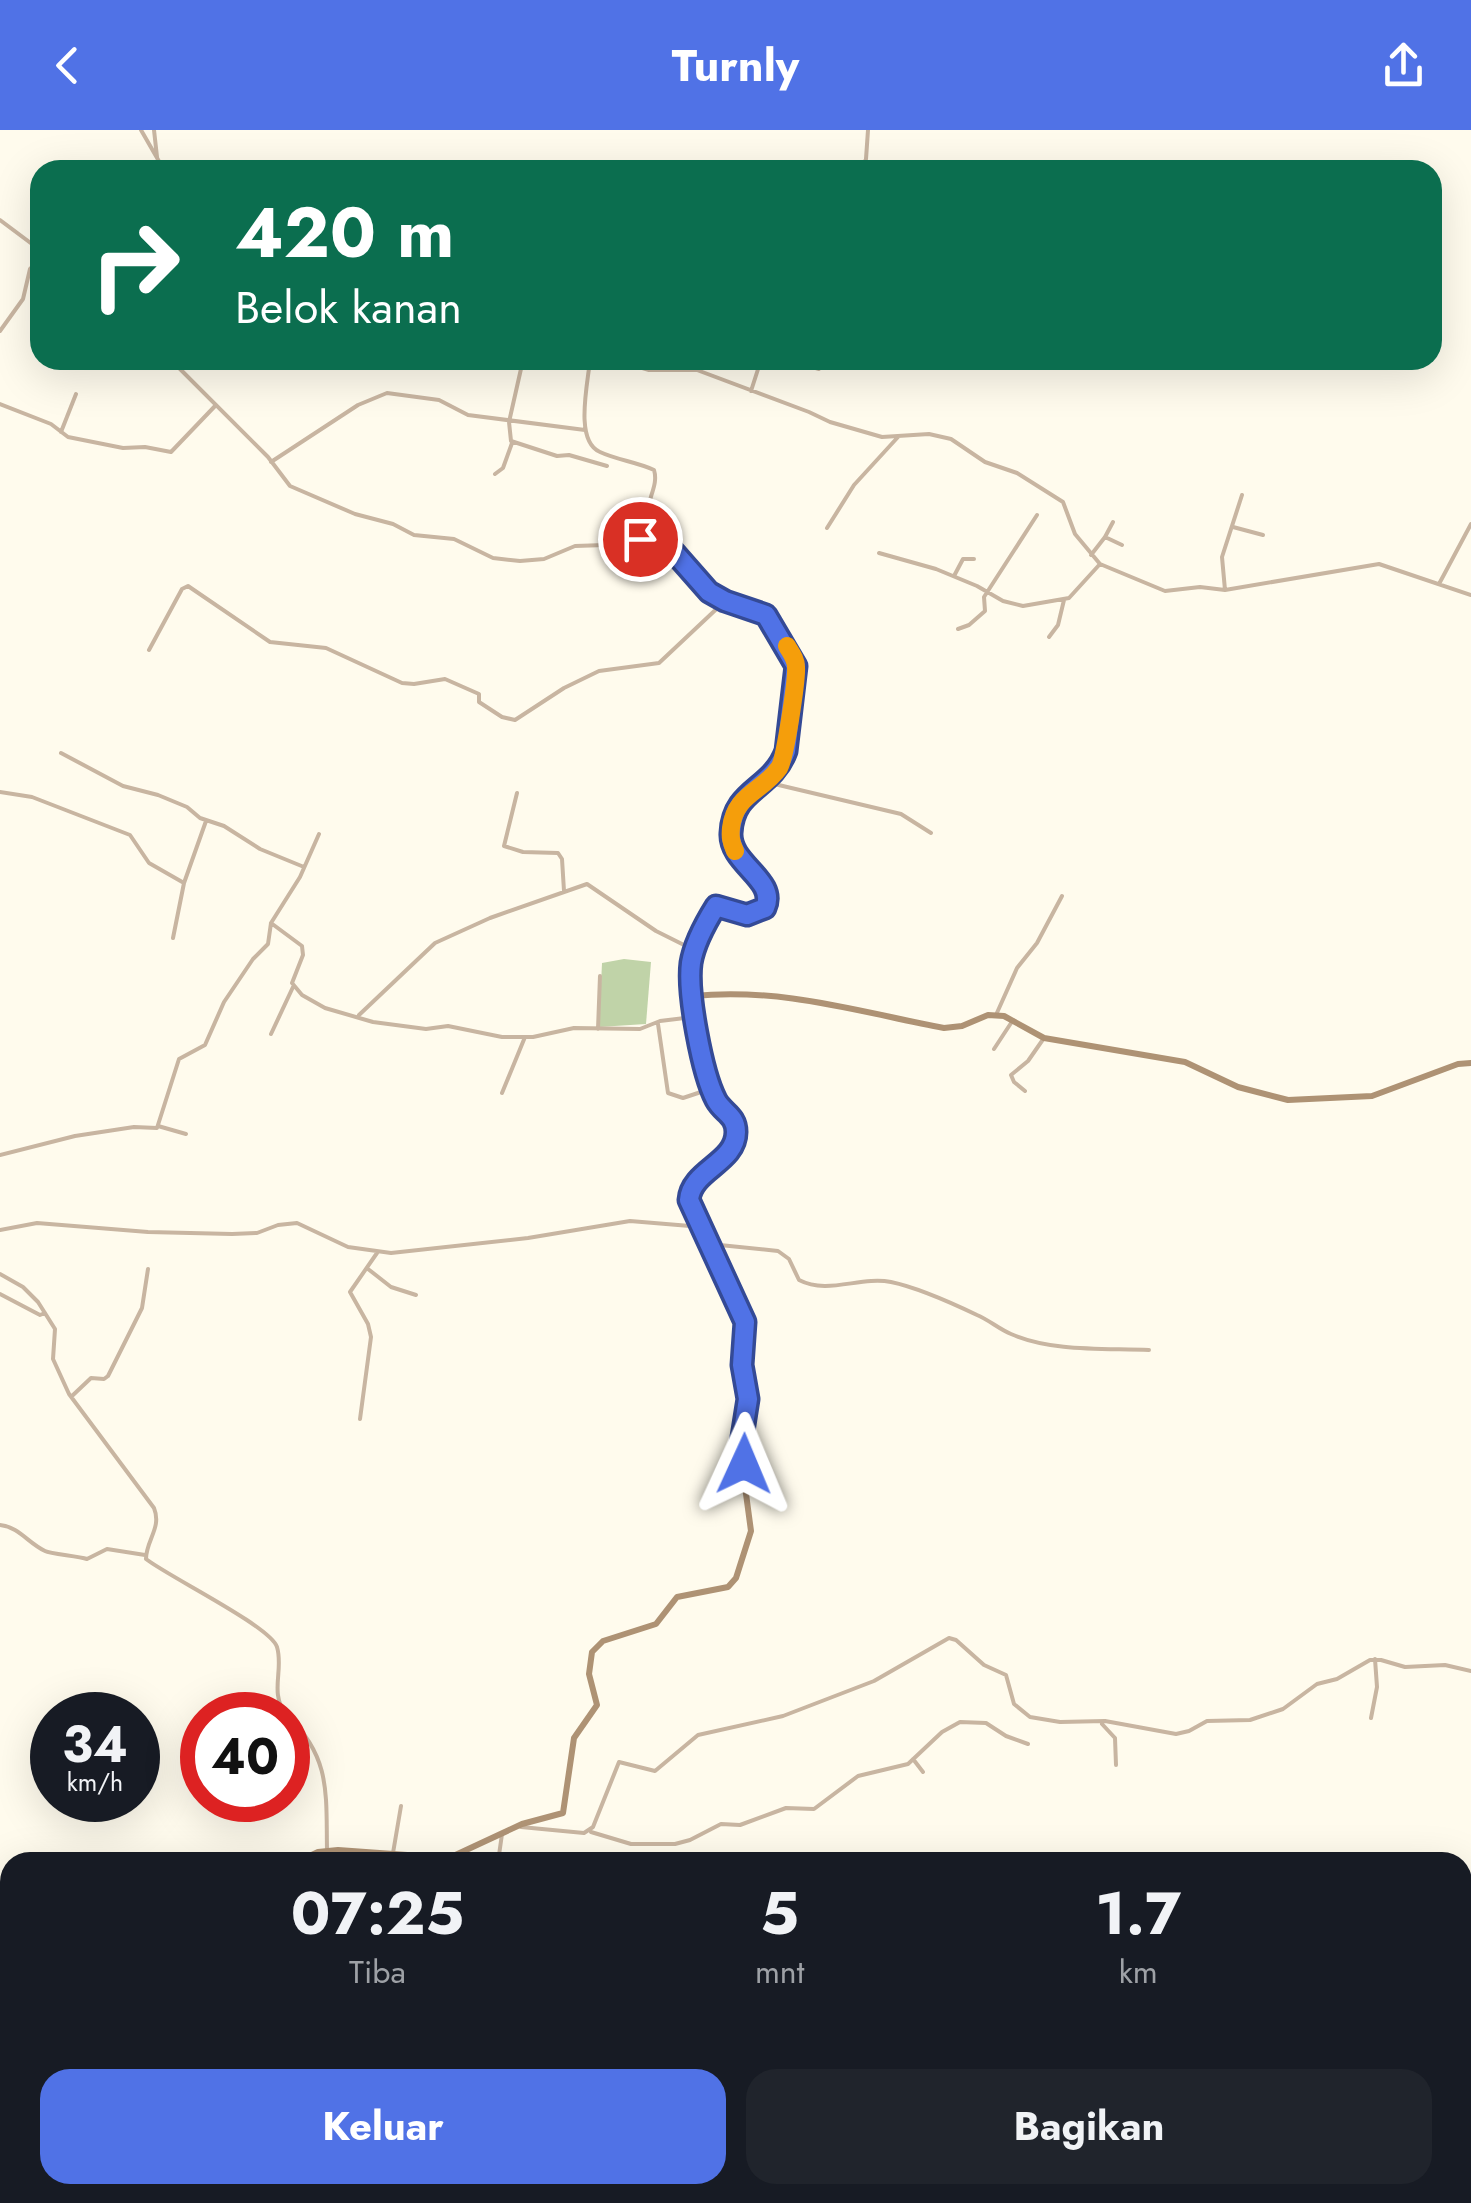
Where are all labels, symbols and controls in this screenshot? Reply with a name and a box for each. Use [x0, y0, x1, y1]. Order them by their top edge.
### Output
text: Turnly [672, 33, 799, 98]
icon: back [40, 38, 95, 93]
icon: share [1376, 38, 1431, 93]
text: 420 m [235, 182, 455, 283]
icon: right [70, 200, 200, 330]
text: Belok kanan [235, 275, 462, 340]
pin [598, 497, 683, 582]
icon: arrive [613, 512, 668, 567]
position arrow [692, 1412, 796, 1516]
speed limit sign: 40 [180, 1692, 310, 1822]
text: 34 [62, 1708, 128, 1781]
text: km/h [67, 1764, 123, 1800]
text: 07:25 [291, 1870, 464, 1957]
text: 5 [760, 1870, 799, 1957]
text: 1.7 [1095, 1870, 1181, 1957]
text: Tiba [349, 1949, 406, 1995]
text: mnt [755, 1949, 804, 1995]
text: km [1119, 1949, 1158, 1995]
button: Keluar [40, 2069, 726, 2184]
button: Bagikan [746, 2069, 1432, 2184]

